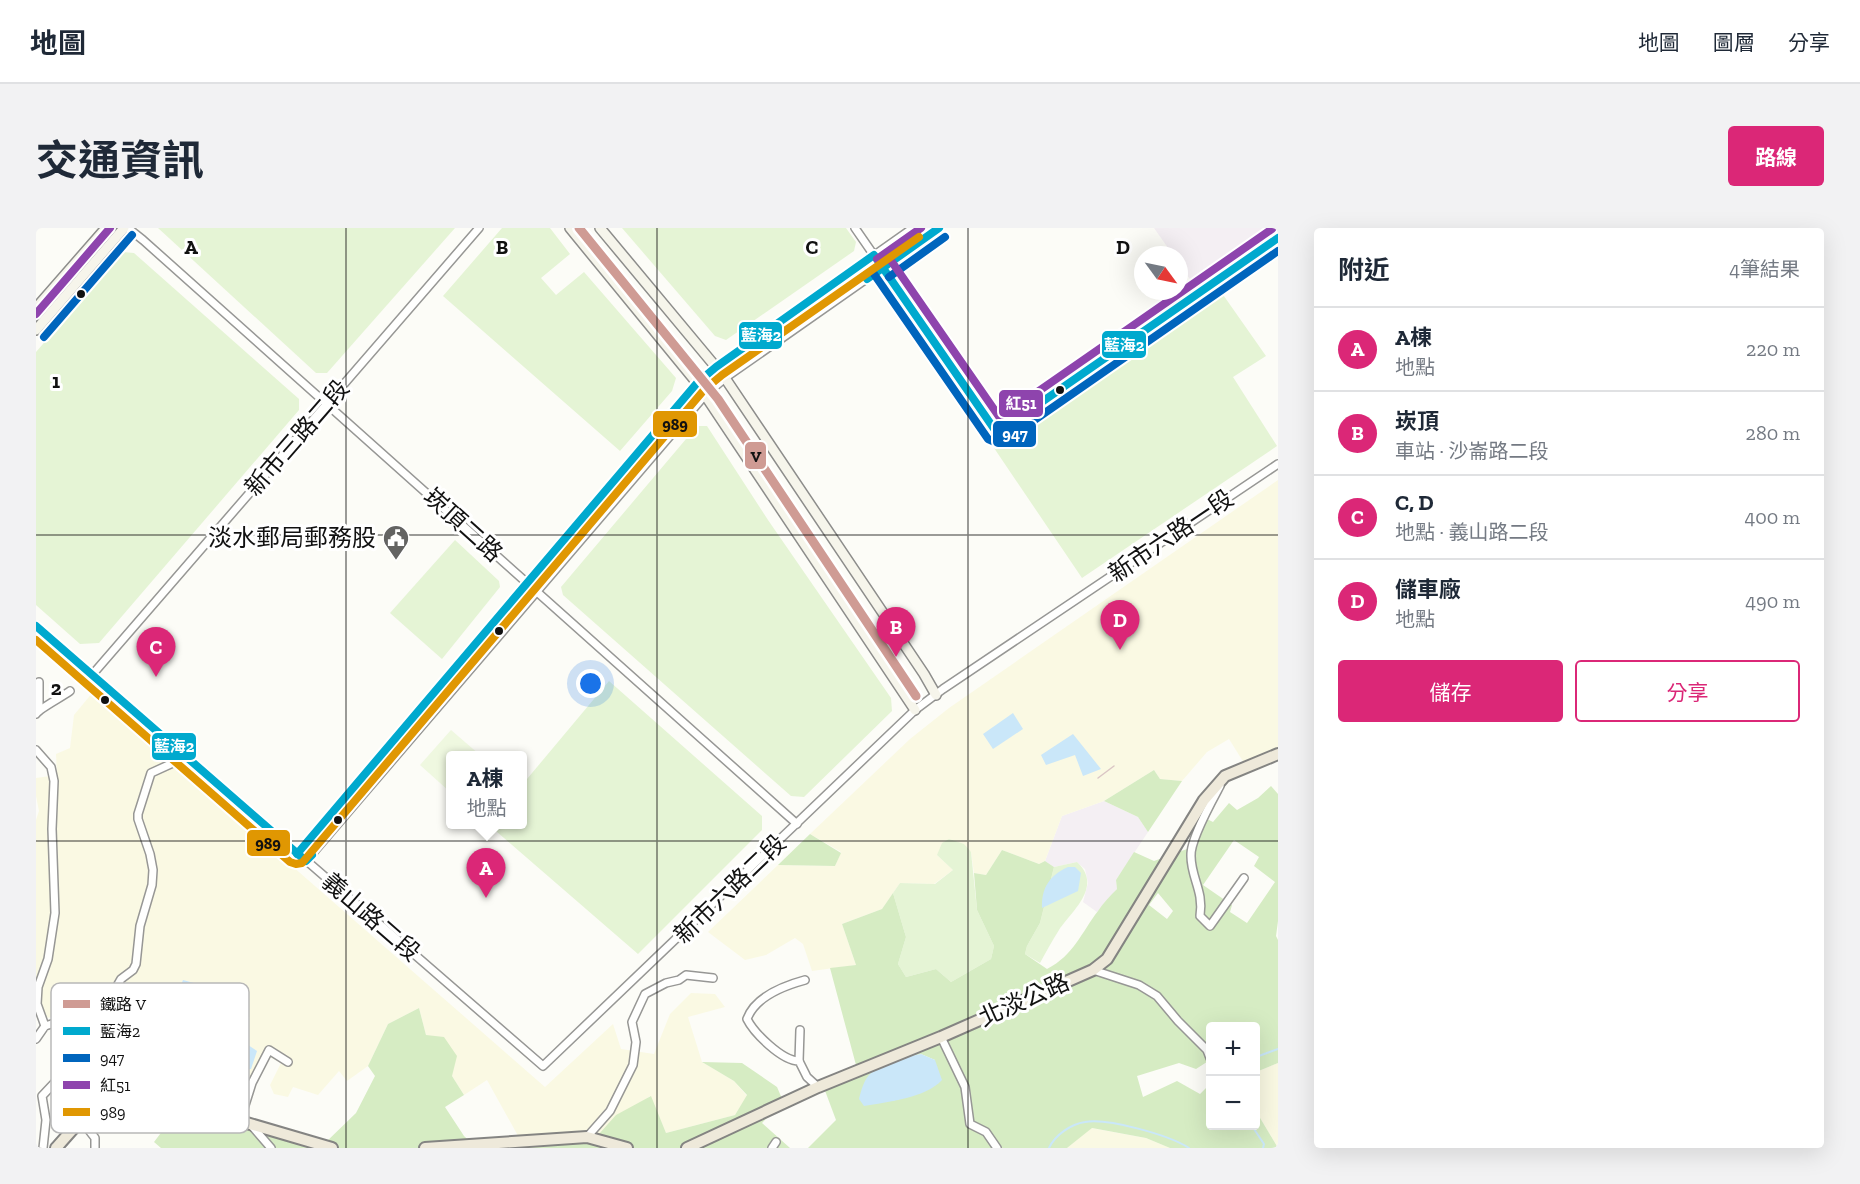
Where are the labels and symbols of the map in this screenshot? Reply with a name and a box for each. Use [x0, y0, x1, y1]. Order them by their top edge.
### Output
text: A [184, 235, 198, 259]
text: B [496, 235, 508, 259]
text: C [806, 235, 819, 259]
text: D [1116, 235, 1130, 259]
north arrow [1134, 246, 1188, 300]
unlabelled marker [75, 288, 87, 300]
line badge: 藍海2 [738, 321, 783, 350]
text: 藍海2 [741, 326, 782, 345]
line badge: 藍海2 [1101, 330, 1147, 359]
text: 藍海2 [1104, 336, 1145, 355]
text: 1 [52, 369, 60, 393]
street label: 新市三路二段 [238, 374, 355, 502]
unlabelled marker [1054, 384, 1066, 396]
line badge: 紅51 [998, 389, 1044, 418]
text: 紅51 [1006, 394, 1037, 413]
line badge: 989 [652, 410, 698, 438]
text: 989 [662, 415, 688, 434]
line badge: 947 [992, 420, 1037, 448]
text: 947 [1002, 425, 1028, 444]
line badge: V [744, 441, 767, 470]
text: V [751, 447, 762, 466]
street label: 崁頂二路 [418, 482, 509, 568]
street label: 新市六路一段 [1103, 483, 1239, 588]
place label: 淡水郵局郵務股 [208, 523, 376, 552]
public building icon: 淡水郵局郵務股 [381, 523, 411, 561]
pin: D [1100, 600, 1140, 650]
pin: B [876, 608, 916, 657]
unlabelled marker [493, 625, 505, 637]
pin: C [136, 628, 176, 677]
your location [576, 669, 605, 698]
text: 2 [51, 676, 62, 700]
unlabelled marker [99, 694, 111, 706]
line badge: 藍海2 [151, 732, 197, 761]
text: 藍海2 [154, 737, 195, 756]
unlabelled marker [332, 814, 344, 826]
street label: 新市六路二段 [668, 828, 792, 949]
line badge: 989 [246, 829, 291, 857]
text: 989 [255, 834, 281, 853]
pin: A [466, 848, 506, 898]
street label: 義山路二段 [317, 866, 426, 967]
street label: 北淡公路 [974, 967, 1074, 1032]
legend [51, 983, 249, 1133]
text: 鐵路 V [100, 995, 147, 1014]
text: 藍海2 [100, 1022, 140, 1041]
text: 947 [100, 1049, 125, 1068]
text: 紅51 [100, 1076, 130, 1095]
text: 989 [100, 1103, 126, 1122]

